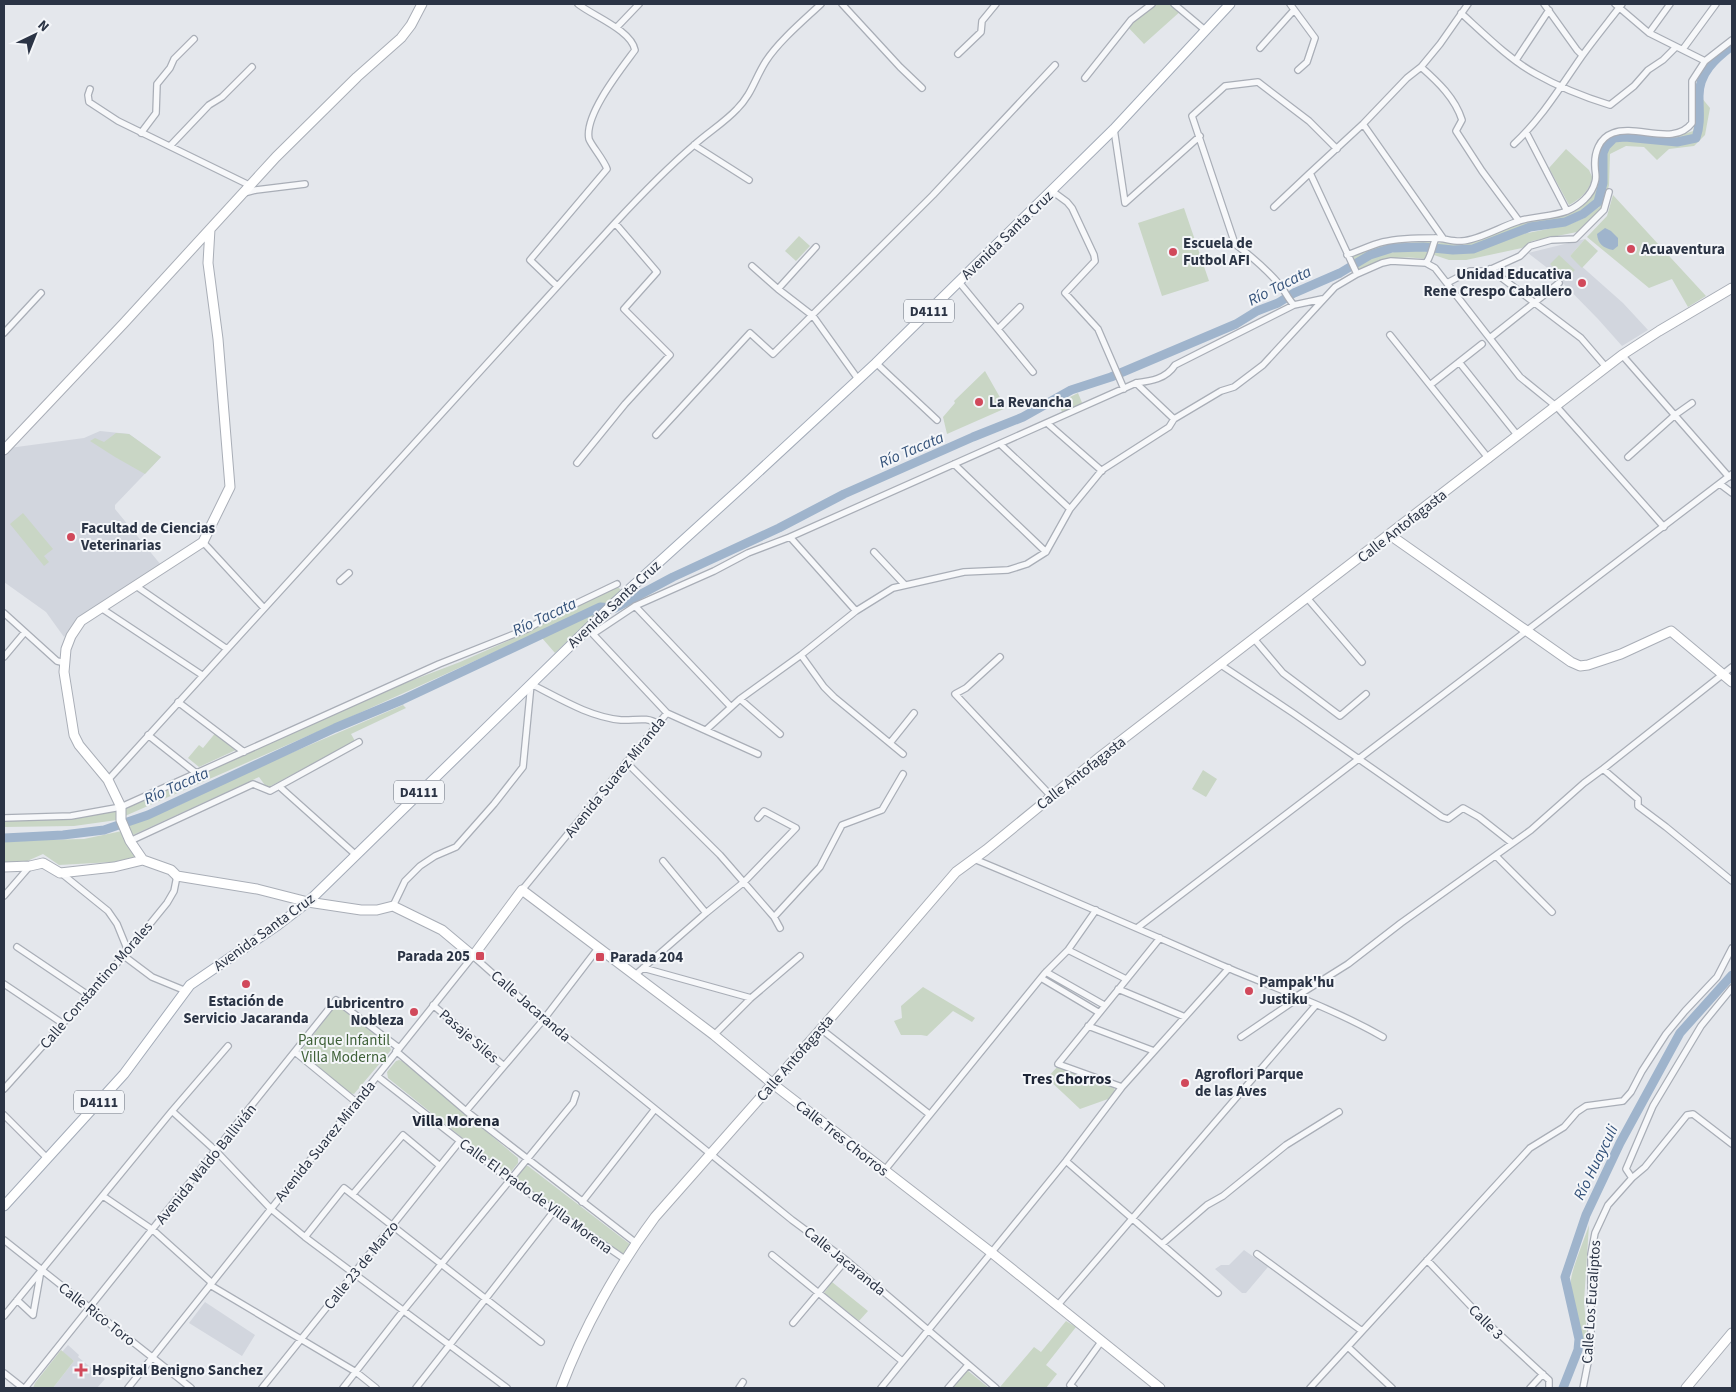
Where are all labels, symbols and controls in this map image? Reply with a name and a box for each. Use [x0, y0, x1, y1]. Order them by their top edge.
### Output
north arrow [10, 10, 60, 60]
text: N [33, 16, 53, 37]
street label: Avenida Santa Cruz [957, 186, 1058, 285]
place label: Escuela de Futbol AFI [1183, 233, 1253, 271]
place label: Acuaventura [1640, 239, 1725, 260]
marker: Acuaventura [1625, 243, 1637, 255]
marker: Escuela de Futbol AFI [1167, 246, 1179, 258]
water label: Río Tacata [1244, 260, 1315, 311]
place label: Unidad Educativa Rene Crespo Caballero [1423, 264, 1572, 302]
marker: Unidad Educativa Rene Crespo Caballero [1576, 277, 1588, 289]
road number: D4111 [904, 300, 954, 322]
place label: La Revancha [989, 392, 1072, 413]
marker: La Revancha [973, 396, 985, 408]
water label: Río Tacata [876, 426, 948, 473]
street label: Calle Antofagasta [1353, 485, 1451, 568]
place label: Facultad de Ciencias Veterinarias [80, 518, 216, 556]
marker: Facultad de Ciencias Veterinarias [65, 531, 77, 543]
street label: Avenida Santa Cruz [563, 556, 666, 653]
water label: Río Tacata [509, 592, 581, 641]
street label: Avenida Suarez Miranda [560, 712, 671, 842]
street label: Calle Antofagasta [1032, 732, 1130, 815]
water label: Río Tacata [141, 762, 213, 810]
road number: D4111 [394, 780, 444, 804]
street label: Avenida Santa Cruz [209, 888, 319, 976]
street label: Calle Constantino Morales [35, 917, 158, 1054]
place label: Parada 205 [397, 946, 470, 967]
place label: Parada 204 [610, 947, 683, 968]
marker: Parada 205 [474, 950, 486, 962]
marker: Parada 204 [594, 951, 606, 963]
street label: Calle Jacaranda [486, 966, 575, 1047]
place label: Pampak'hu Justiku [1259, 972, 1334, 1010]
marker: Estación de Servicio Jacaranda [240, 978, 252, 990]
marker: Pampak'hu Justiku [1243, 985, 1255, 997]
place label: Estación de Servicio Jacaranda [183, 991, 309, 1029]
place label: Lubricentro Nobleza [326, 993, 404, 1031]
street label: Pasaje Siles [434, 1005, 503, 1068]
marker: Lubricentro Nobleza [408, 1006, 420, 1018]
street label: Calle Antofagasta [752, 1011, 839, 1106]
park label: Parque Infantil Villa Moderna [298, 1030, 390, 1068]
place label: Agroflori Parque de las Aves [1194, 1064, 1304, 1102]
district label: Tres Chorros [1023, 1068, 1111, 1090]
street label: Avenida Suarez Miranda [270, 1076, 381, 1206]
marker: Agroflori Parque de las Aves [1179, 1077, 1191, 1089]
road number: D4111 [74, 1090, 124, 1114]
street label: Calle Tres Chorros [791, 1095, 893, 1181]
street label: Avenida Waldo Ballivián [151, 1100, 262, 1229]
district label: Villa Morena [411, 1110, 500, 1132]
water label: Río Huayculi [1568, 1121, 1624, 1204]
street label: Calle El Prado de Villa Morena [455, 1134, 617, 1259]
street label: Calle 23 de Marzo [319, 1216, 404, 1314]
street label: Calle Jacaranda [799, 1222, 890, 1301]
street label: Calle Los Eucaliptos [1577, 1240, 1606, 1365]
street label: Calle Rico Toro [54, 1278, 140, 1351]
street label: Calle 3 [1463, 1300, 1508, 1345]
place label: Hospital Benigno Sanchez [92, 1360, 263, 1381]
marker: Hospital Benigno Sanchez [74, 1363, 88, 1377]

